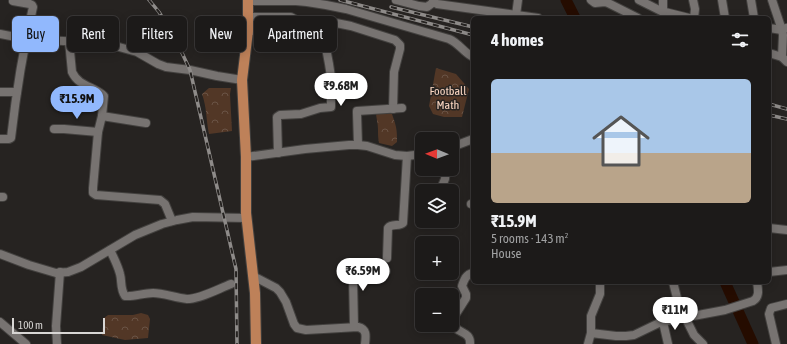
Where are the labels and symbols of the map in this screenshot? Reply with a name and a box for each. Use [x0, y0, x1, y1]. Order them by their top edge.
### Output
pin: ₹9.68M [308, 73, 374, 107]
park label: Football Math [430, 84, 467, 112]
pin: ₹15.9M [44, 86, 110, 120]
north arrow [415, 132, 459, 176]
pin: ₹6.59M [330, 258, 396, 292]
pin: ₹11M [651, 297, 699, 331]
scale bar [12, 316, 105, 335]

